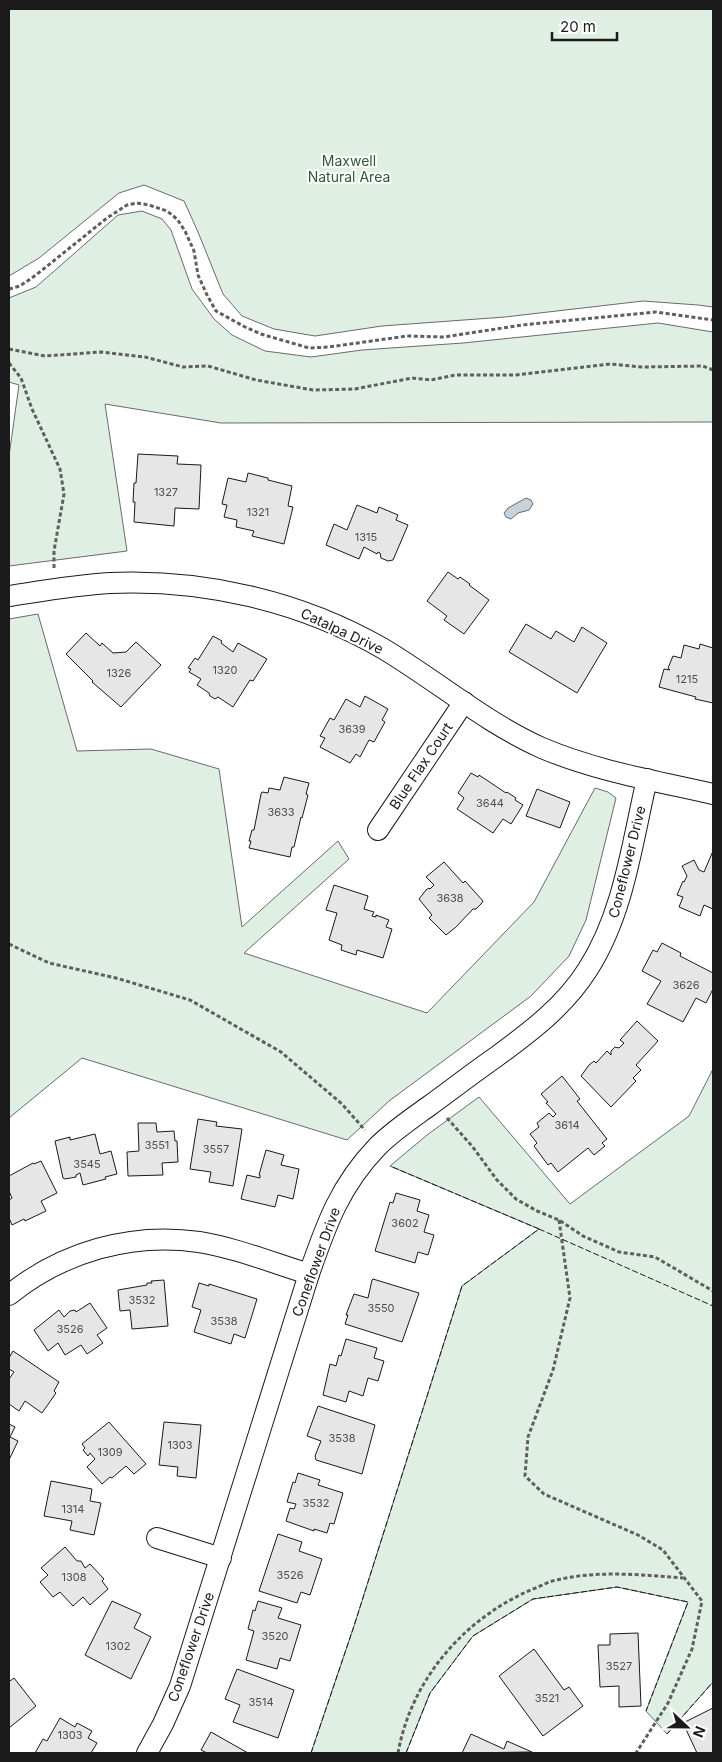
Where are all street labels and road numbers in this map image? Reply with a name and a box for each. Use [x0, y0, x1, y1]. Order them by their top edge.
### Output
street label: Catalpa Drive [298, 604, 386, 657]
street label: Blue Flax Court [385, 719, 456, 812]
street label: Coneflower Drive [604, 804, 649, 920]
street label: Coneflower Drive [288, 1205, 343, 1319]
street label: Coneflower Drive [164, 1590, 217, 1704]

